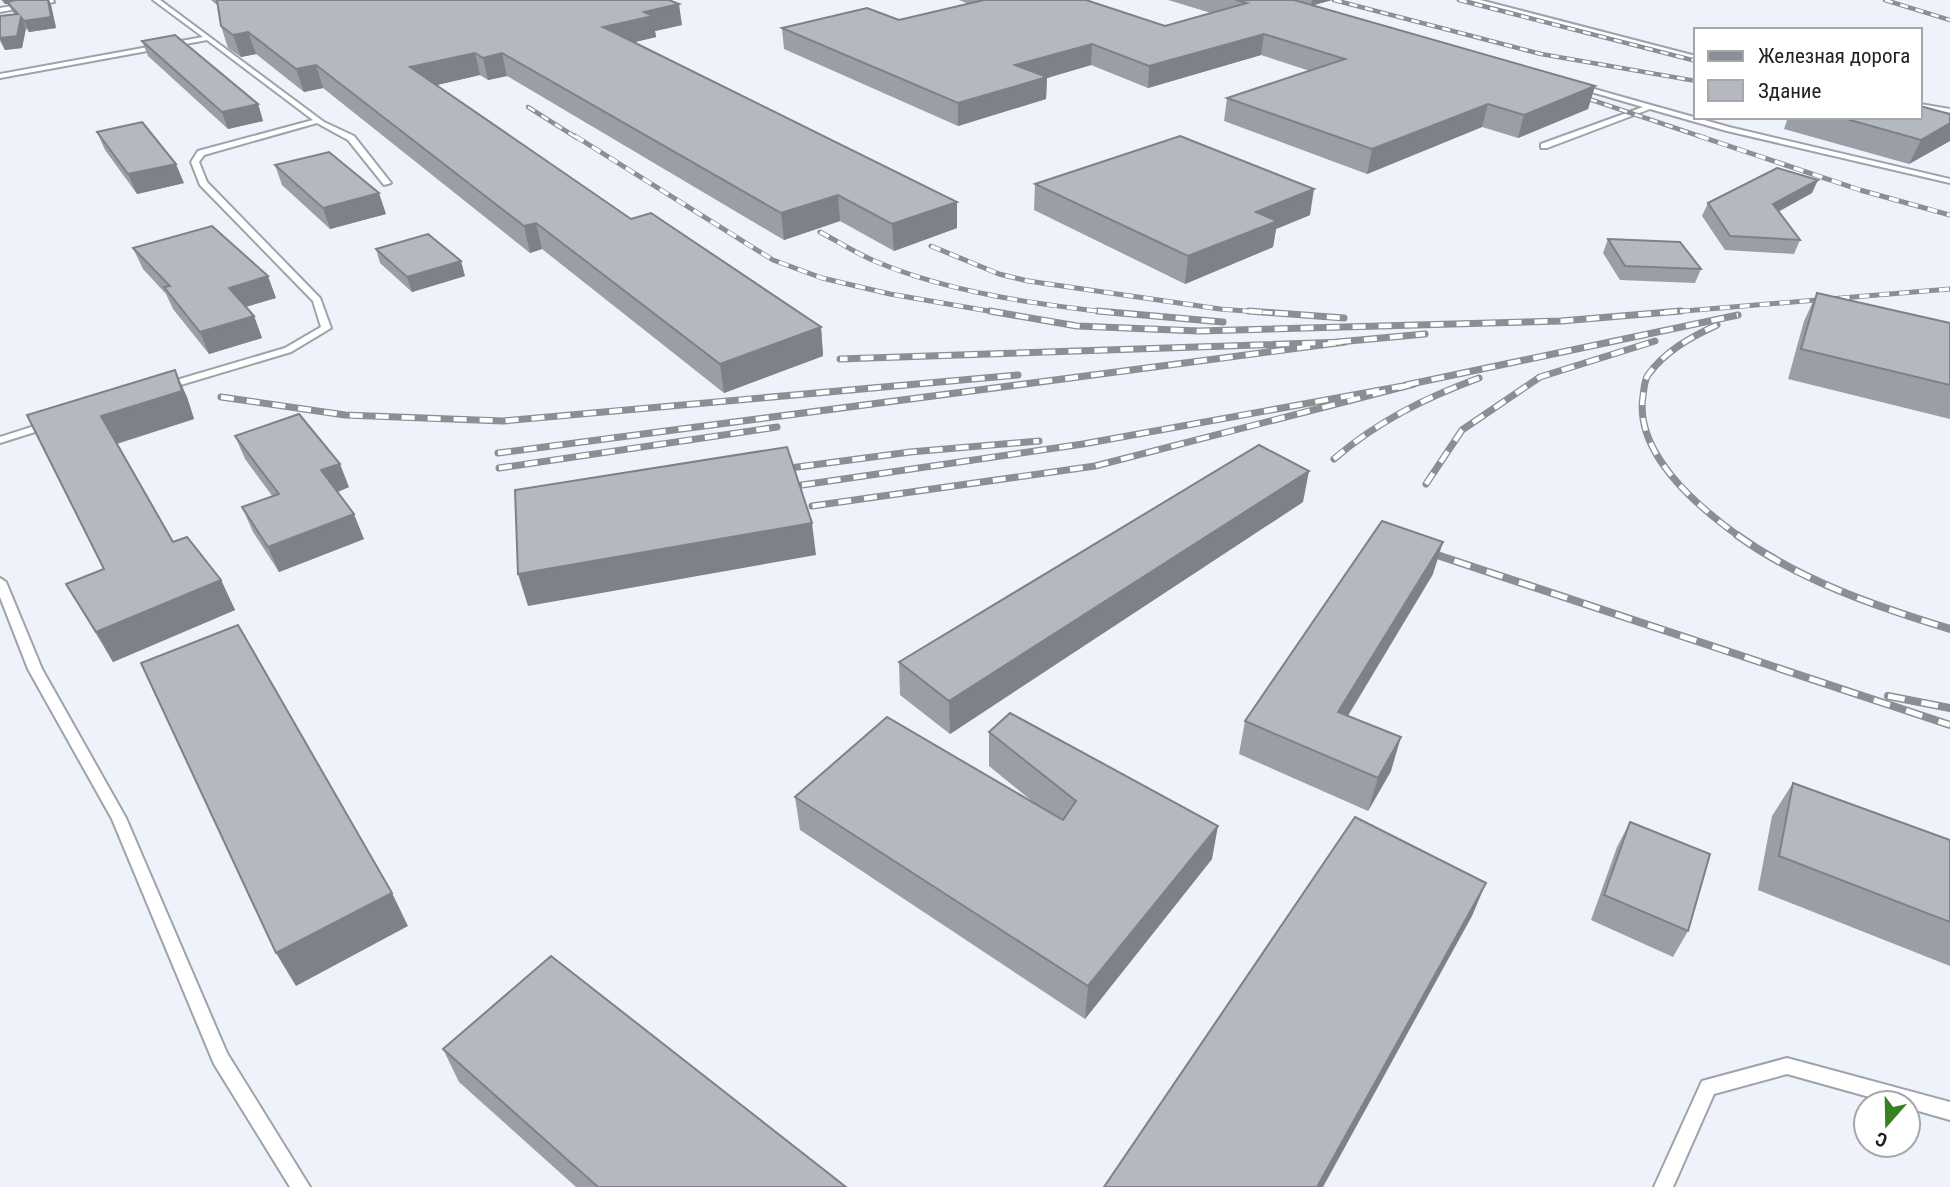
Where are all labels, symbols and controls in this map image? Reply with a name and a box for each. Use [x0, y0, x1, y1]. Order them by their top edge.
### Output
legend [1694, 28, 1922, 119]
text: Железная дорога [1758, 44, 1910, 68]
text: Здание [1758, 79, 1822, 103]
north arrow [1852, 1089, 1922, 1159]
text: С [1872, 1127, 1890, 1152]

